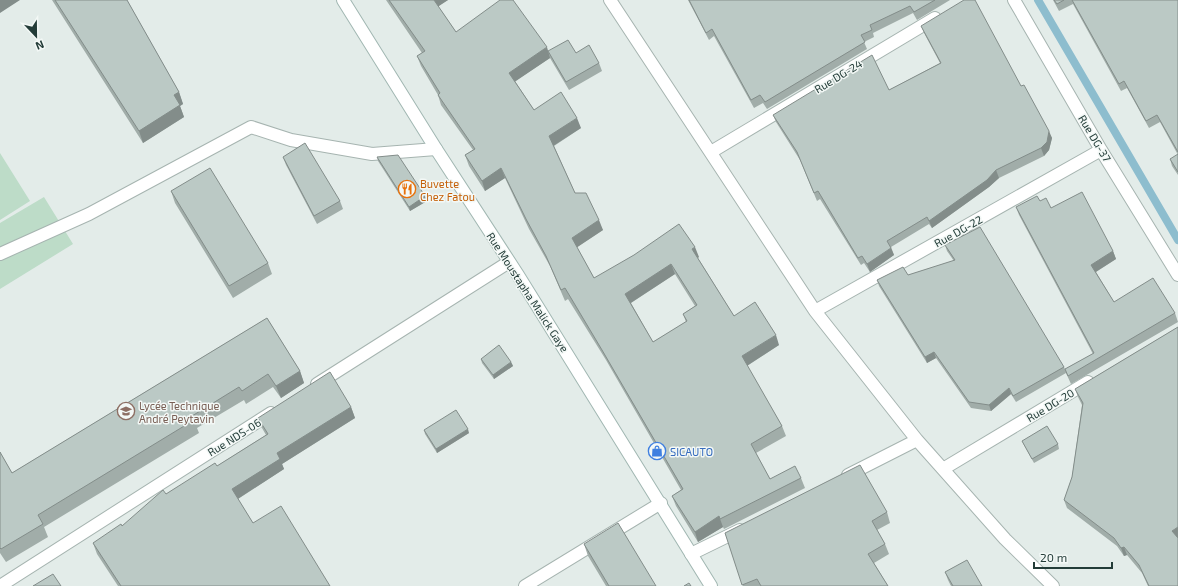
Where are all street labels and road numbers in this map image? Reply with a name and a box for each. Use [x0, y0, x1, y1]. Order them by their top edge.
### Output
street label: Rue DG-24 [812, 57, 864, 95]
street label: Rue DG-37 [1076, 112, 1114, 164]
street label: Rue DG-22 [932, 212, 984, 250]
street label: Rue Moustapha Malick Gaye [484, 230, 572, 354]
street label: Rue DG-20 [1024, 386, 1076, 424]
street label: Rue NDS-06 [205, 415, 263, 459]

